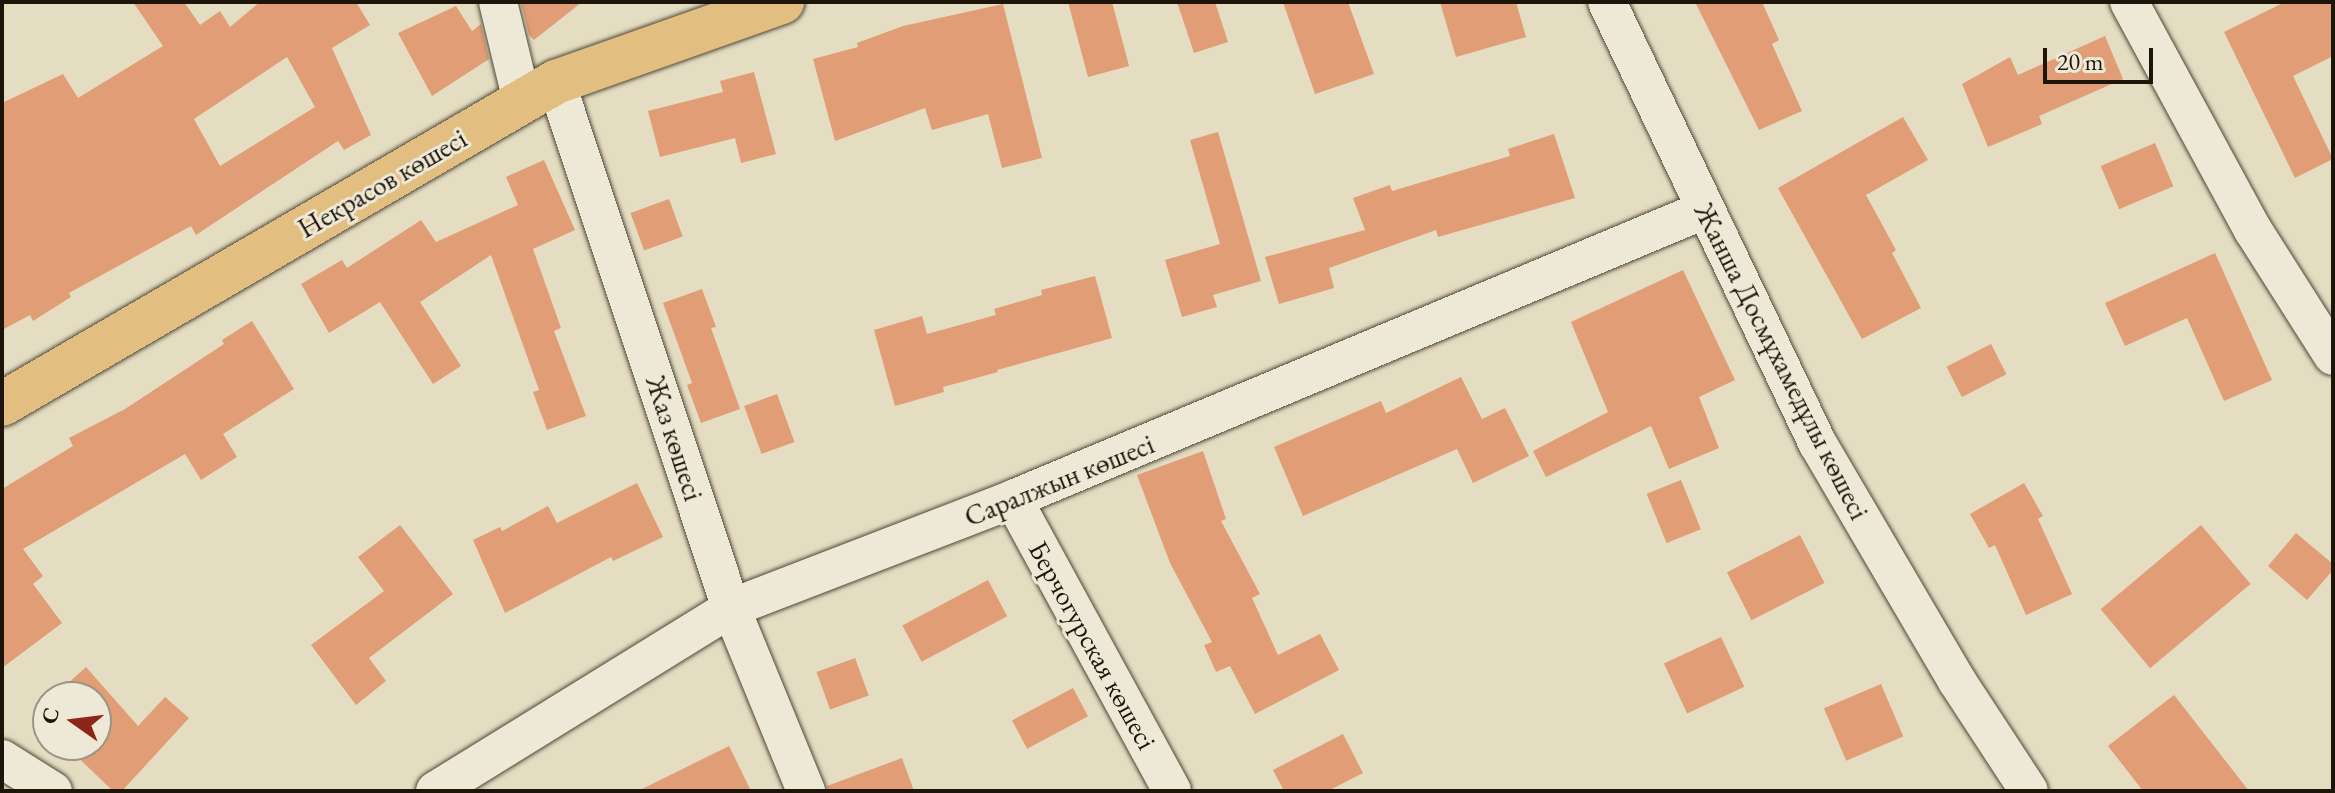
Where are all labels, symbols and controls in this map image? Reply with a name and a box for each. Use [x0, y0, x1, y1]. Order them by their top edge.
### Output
scale bar [2047, 32, 2157, 82]
text: 20 m [2057, 46, 2104, 77]
street label: Некрасов көшесі [292, 121, 472, 245]
street label: Жанша Досмұхамедұлы көшесі [1687, 197, 1877, 525]
street label: Жаз көшесі [639, 371, 711, 505]
street label: Саралжын көшесі [959, 427, 1159, 533]
street label: Берчогурская көшесі [1022, 535, 1164, 755]
north arrow [32, 681, 112, 761]
text: С [34, 704, 66, 727]

